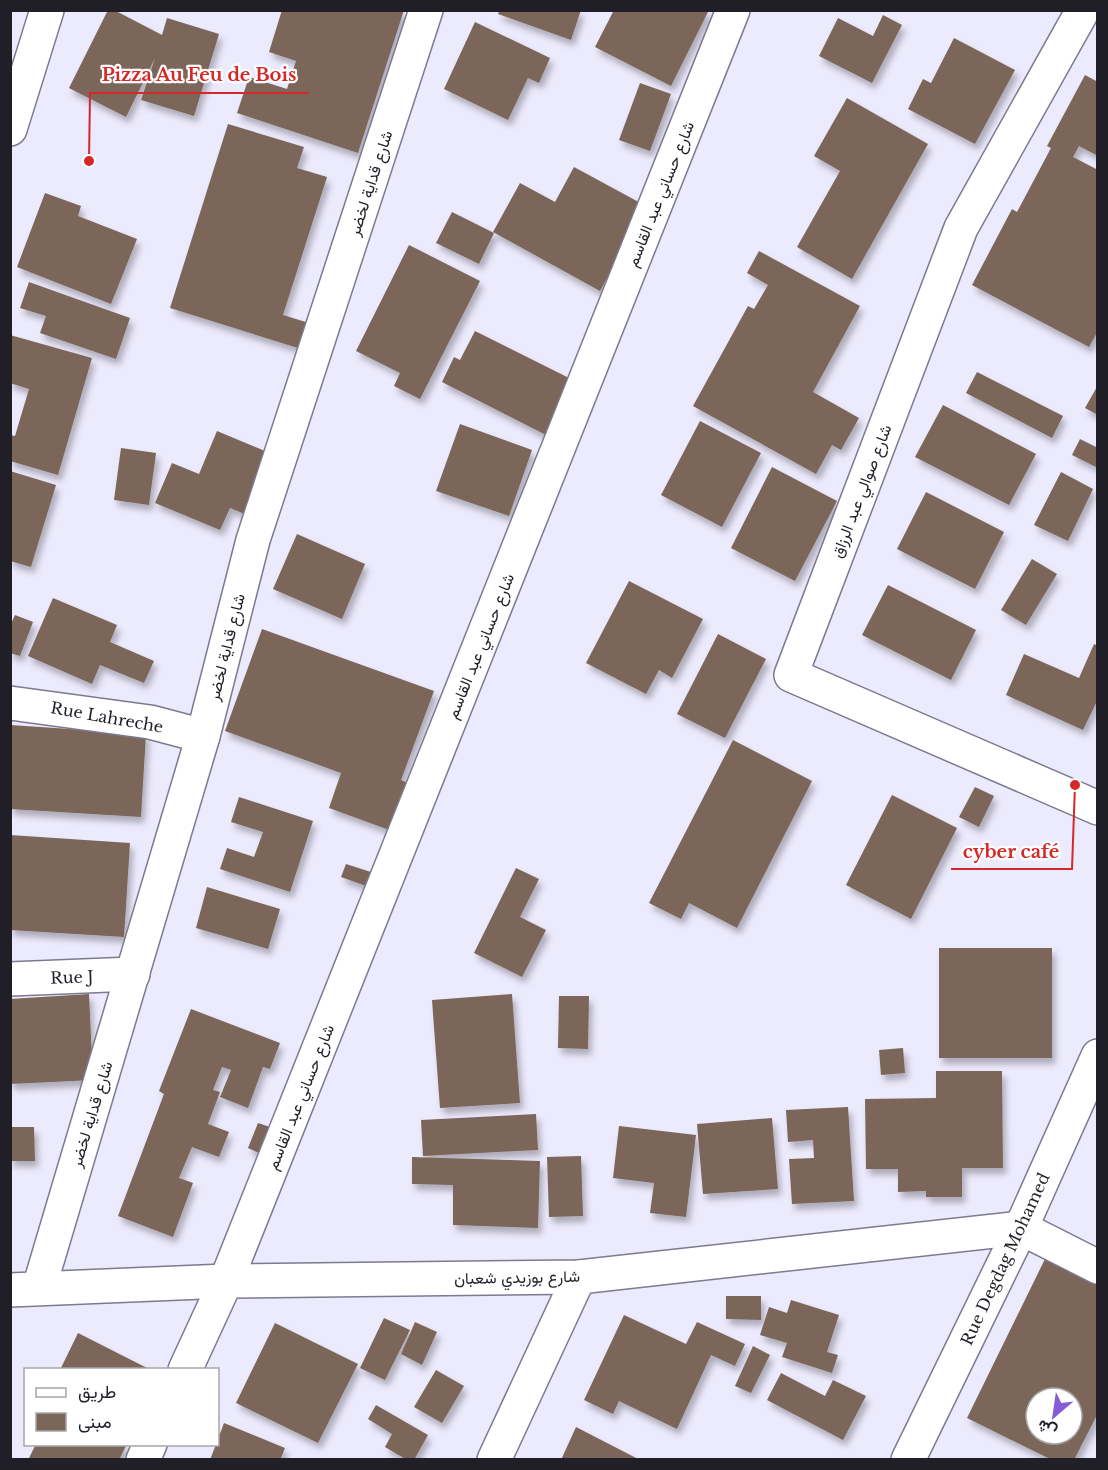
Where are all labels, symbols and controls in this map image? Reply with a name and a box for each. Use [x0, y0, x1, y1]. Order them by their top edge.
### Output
callout: Pizza Au Feu de Bois [90, 57, 309, 93]
text: Pizza Au Feu de Bois [102, 64, 296, 86]
street label: شارع حساني عبد القاسم [622, 118, 702, 271]
street label: شارع قداية لخضر [343, 128, 398, 240]
street label: شارع صوالي عبد الرزاق [826, 422, 899, 562]
street label: شارع حساني عبد القاسم [442, 570, 522, 723]
street label: شارع قداية لخضر [203, 591, 251, 704]
street label: Rue Lahreche [49, 697, 165, 737]
callout: cyber café [951, 833, 1072, 869]
text: cyber café [963, 841, 1059, 863]
street label: Rue J [50, 966, 94, 988]
street label: شارع حساني عبد القاسم [262, 1021, 342, 1174]
street label: شارع قداية لخضر [65, 1059, 119, 1171]
street label: Rue Degdag Mohamed [956, 1169, 1054, 1348]
street label: شارع بوزيدي شعبان [454, 1266, 580, 1292]
legend [24, 1368, 219, 1446]
text: طريق [78, 1381, 116, 1403]
north arrow [1024, 1386, 1084, 1446]
text: مبنى [78, 1411, 112, 1433]
text: ش [1033, 1416, 1060, 1443]

